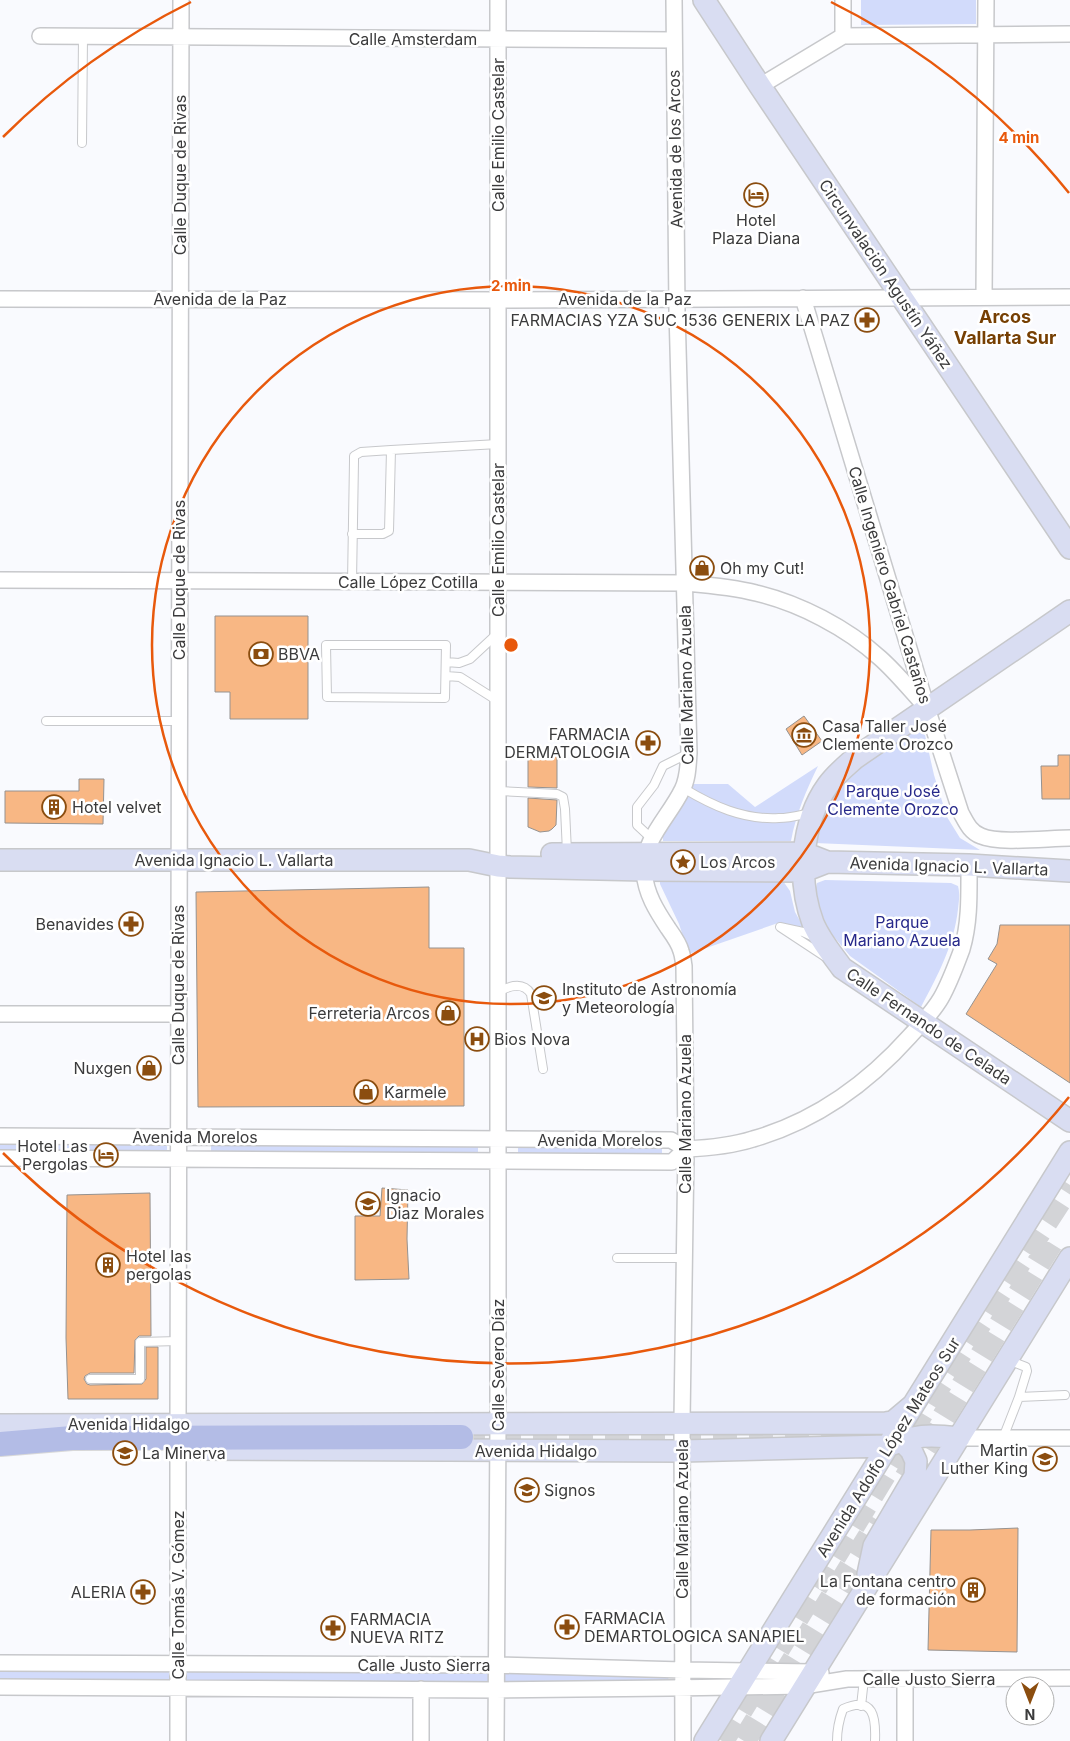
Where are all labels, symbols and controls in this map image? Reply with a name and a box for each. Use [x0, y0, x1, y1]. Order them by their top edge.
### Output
street label: Calle Amsterdam [349, 29, 477, 49]
street label: Calle Emilio Castelar [488, 58, 508, 212]
street label: Avenida de los Arcos [664, 70, 686, 228]
street label: Calle Duque de Rivas [170, 95, 190, 255]
text: 4 min [999, 128, 1039, 147]
street label: Circunvalación Agustín Yáñez [815, 175, 957, 373]
hotel icon: Hotel Plaza Diana [743, 182, 769, 208]
place label: Hotel Plaza Diana [712, 210, 800, 248]
text: 2 min [491, 276, 531, 295]
street label: Avenida de la Paz [153, 289, 287, 309]
street label: Avenida de la Paz [558, 289, 692, 309]
district label: Arcos Vallarta Sur [954, 306, 1056, 348]
pharmacy icon: FARMACIAS YZA SUC 1536 GENERIX LA PAZ [854, 307, 880, 333]
place label: FARMACIAS YZA SUC 1536 GENERIX LA PAZ [511, 310, 850, 330]
street label: Calle Emilio Castelar [488, 463, 508, 617]
street label: Calle Ingeniero Gabriel Castaños [844, 464, 936, 706]
street label: Calle Duque de Rivas [169, 500, 189, 660]
shop icon: Oh my Cut! [689, 555, 715, 581]
place label: Oh my Cut! [720, 558, 804, 578]
street label: Calle López Cotilla [338, 572, 478, 592]
street label: Calle Mariano Azuela [675, 605, 697, 765]
centre of rings [502, 636, 520, 654]
bank icon: BBVA [248, 641, 274, 667]
place label: BBVA [278, 644, 320, 664]
place label: Casa Taller José Clemente Orozco [822, 716, 953, 754]
museum icon: Casa Taller José Clemente Orozco [791, 722, 817, 748]
place label: FARMACIA DERMATOLOGIA [504, 724, 630, 762]
pharmacy icon: FARMACIA DERMATOLOGIA [635, 730, 661, 756]
park label: Parque José Clemente Orozco [827, 781, 959, 819]
building icon: Hotel velvet [41, 794, 67, 820]
place label: Hotel velvet [72, 797, 161, 817]
place icon: Los Arcos [670, 849, 696, 875]
street label: Avenida Ignacio L. Vallarta [135, 850, 333, 870]
place label: Los Arcos [700, 852, 776, 872]
street label: Avenida Ignacio L. Vallarta [849, 853, 1049, 879]
street label: Calle Duque de Rivas [168, 905, 188, 1065]
pharmacy icon: Benavides [118, 911, 144, 937]
park label: Parque Mariano Azuela [843, 912, 961, 950]
place label: Benavides [36, 914, 114, 934]
street label: Calle Fernando de Celada [843, 963, 1015, 1089]
place label: Instituto de Astronomía y Meteorología [562, 979, 737, 1017]
school or university icon: Instituto de Astronomía y Meteorología [531, 985, 557, 1011]
shop icon: Ferreteria Arcos [435, 1000, 461, 1026]
place label: Ferreteria Arcos [308, 1003, 430, 1023]
hospital icon: Bios Nova [464, 1026, 490, 1052]
place label: Bios Nova [494, 1029, 570, 1049]
street label: Calle Mariano Azuela [675, 1034, 695, 1194]
shop icon: Nuxgen [136, 1055, 162, 1081]
place label: Nuxgen [74, 1058, 132, 1078]
shop icon: Karmele [353, 1079, 379, 1105]
place label: Karmele [384, 1082, 447, 1102]
street label: Avenida Morelos [132, 1127, 258, 1147]
street label: Avenida Morelos [537, 1130, 663, 1150]
place label: Hotel Las Pergolas [17, 1136, 88, 1174]
hotel icon: Hotel Las Pergolas [93, 1142, 119, 1168]
place label: Ignacio Diaz Morales [386, 1185, 484, 1223]
school or university icon: Ignacio Diaz Morales [355, 1191, 381, 1217]
place label: Hotel las pergolas [126, 1246, 192, 1284]
building icon: Hotel las pergolas [95, 1252, 121, 1278]
street label: Calle Severo Díaz [488, 1299, 508, 1431]
street label: Avenida Adolfo López Mateos Sur [812, 1333, 964, 1561]
street label: Avenida Hidalgo [68, 1414, 190, 1434]
street label: Calle Mariano Azuela [672, 1439, 692, 1599]
school or university icon: La Minerva [112, 1440, 138, 1466]
place label: Martin Luther King [941, 1440, 1028, 1478]
street label: Avenida Hidalgo [475, 1441, 597, 1461]
place label: La Minerva [142, 1443, 226, 1463]
school or university icon: Martin Luther King [1032, 1446, 1058, 1472]
school or university icon: Signos [514, 1477, 540, 1503]
place label: Signos [544, 1480, 595, 1500]
street label: Calle Tomás V. Gómez [168, 1511, 188, 1679]
place label: La Fontana centro de formación [820, 1571, 956, 1609]
building icon: La Fontana centro de formación [960, 1577, 986, 1603]
pharmacy icon: ALERIA [130, 1579, 156, 1605]
place label: ALERIA [71, 1582, 126, 1602]
place label: FARMACIA DEMARTOLOGICA SANAPIEL [584, 1608, 805, 1646]
place label: FARMACIA NUEVA RITZ [350, 1609, 444, 1647]
pharmacy icon: FARMACIA DEMARTOLOGICA SANAPIEL [554, 1614, 580, 1640]
pharmacy icon: FARMACIA NUEVA RITZ [320, 1615, 346, 1641]
street label: Calle Justo Sierra [357, 1655, 491, 1675]
street label: Calle Justo Sierra [862, 1669, 996, 1689]
north arrow [1005, 1676, 1055, 1726]
text: N [1025, 1706, 1035, 1723]

